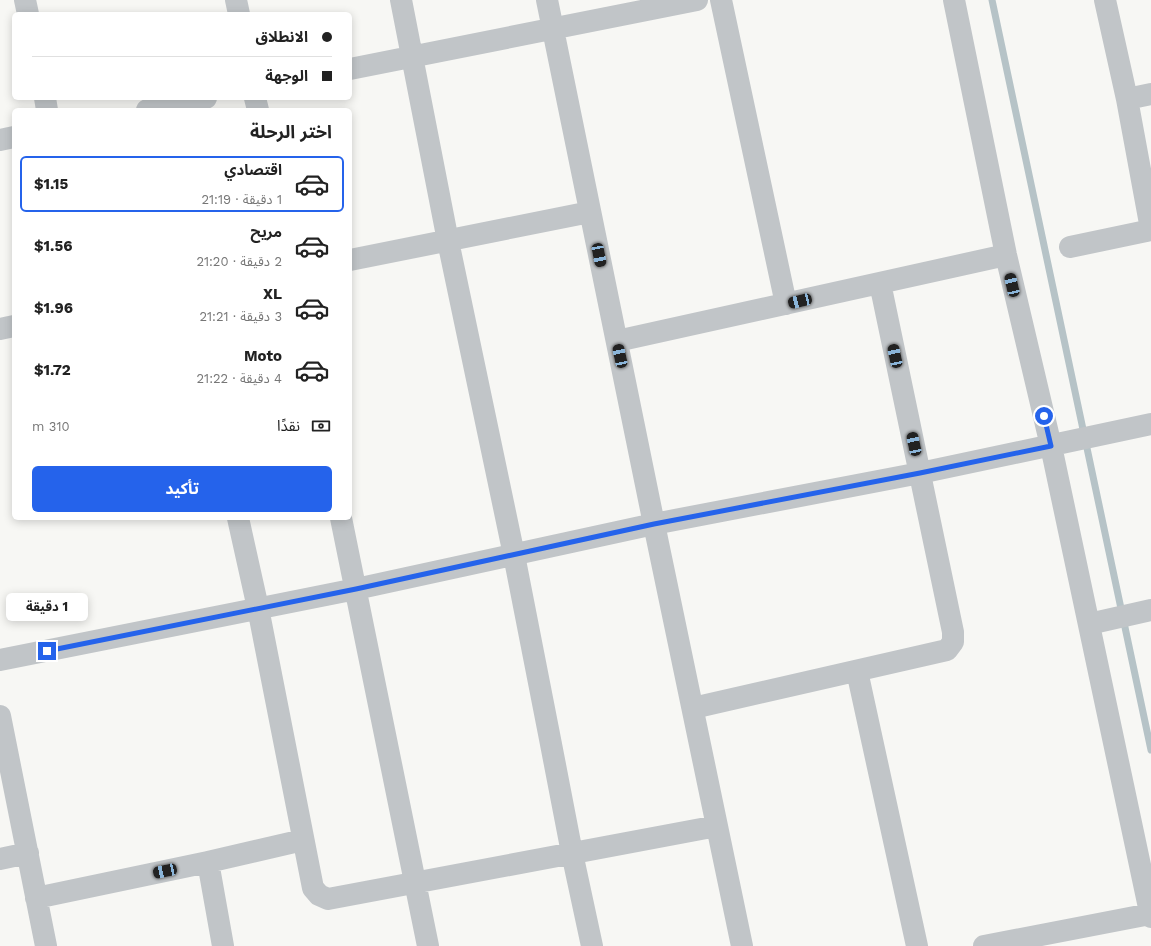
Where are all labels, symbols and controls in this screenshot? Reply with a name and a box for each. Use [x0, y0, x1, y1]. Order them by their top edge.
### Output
text: الانطلاق [256, 28, 308, 46]
text: الوجهة [265, 67, 308, 85]
text: اختر الرحلة [250, 121, 332, 142]
text: اقتصادي [224, 161, 282, 179]
icon: car [294, 166, 330, 202]
text: $1.15 [34, 175, 68, 193]
text: 1 دقيقة · 21:19 [201, 192, 282, 207]
text: مريح [250, 223, 282, 241]
icon: car [294, 228, 330, 264]
text: $1.56 [34, 237, 72, 255]
car [591, 242, 607, 268]
text: 2 دقيقة · 21:20 [196, 254, 282, 269]
car [1003, 272, 1021, 298]
text: XL [263, 285, 282, 303]
icon: car [294, 290, 330, 326]
car [787, 292, 813, 310]
text: $1.96 [34, 299, 73, 317]
text: 3 دقيقة · 21:21 [199, 309, 282, 324]
car [612, 343, 628, 369]
car [887, 343, 903, 369]
text: Moto [244, 347, 282, 365]
icon: car [294, 352, 330, 388]
text: $1.72 [34, 361, 71, 379]
text: 4 دقيقة · 21:22 [197, 371, 282, 386]
route start [1035, 407, 1053, 425]
icon: cash [310, 415, 332, 437]
text: نقدًا [277, 417, 300, 435]
text: 310 m [32, 419, 70, 434]
car [906, 431, 922, 457]
button: تأكيد [32, 466, 332, 512]
callout: 1 دقيقة [6, 593, 88, 621]
text: 1 دقيقة [26, 599, 68, 614]
route end [38, 642, 56, 660]
car [152, 863, 178, 879]

